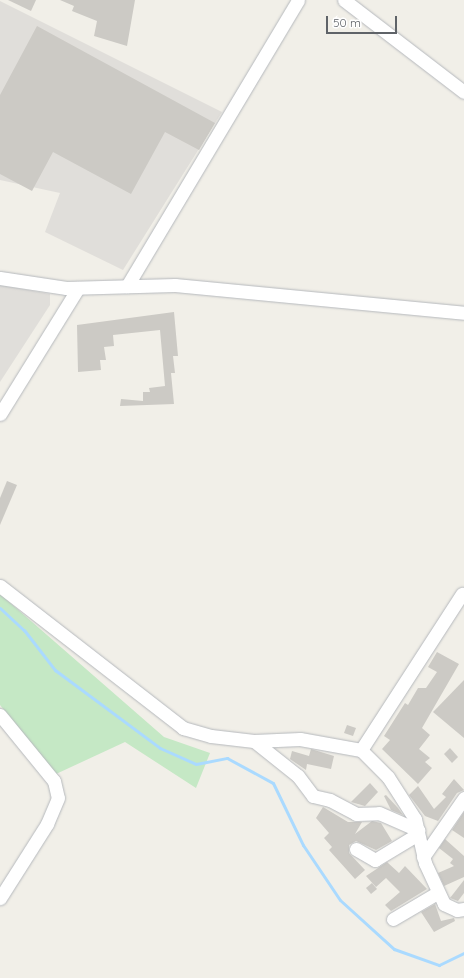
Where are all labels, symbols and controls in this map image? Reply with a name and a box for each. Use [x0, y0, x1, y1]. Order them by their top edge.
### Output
scale bar [328, 8, 399, 34]
text: 50 m [333, 15, 361, 30]

